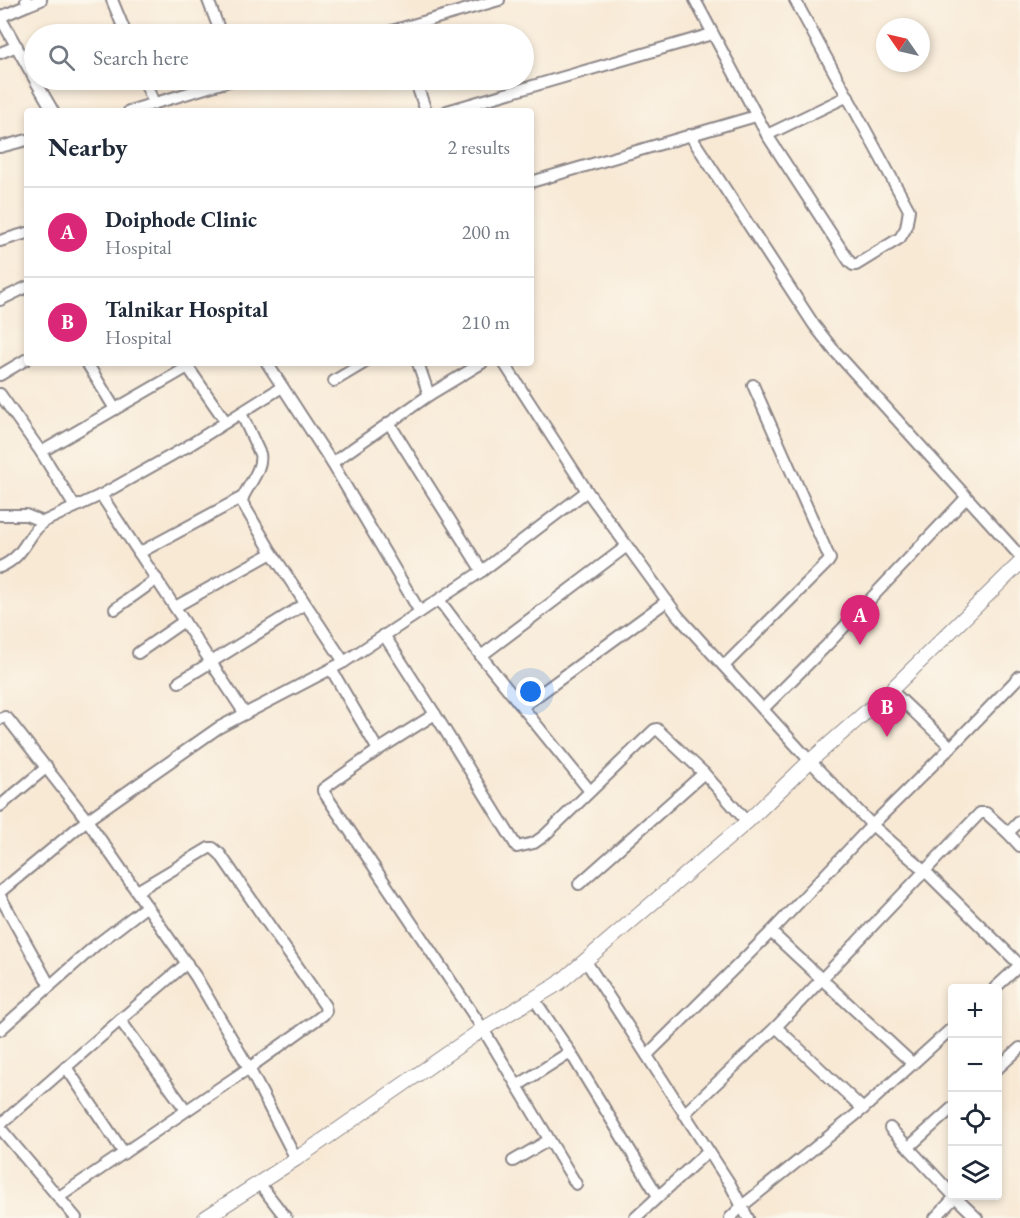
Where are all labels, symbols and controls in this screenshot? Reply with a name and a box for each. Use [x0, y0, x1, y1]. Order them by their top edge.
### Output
north arrow [876, 18, 930, 72]
search box [24, 24, 534, 90]
icon: search [45, 41, 78, 74]
text: Search here [93, 43, 188, 72]
text: Nearby [48, 130, 128, 164]
text: 2 results [447, 134, 510, 160]
text: Doiphode Clinic [105, 205, 257, 234]
text: A [60, 219, 75, 245]
text: 200 m [462, 219, 510, 245]
text: Hospital [105, 234, 172, 260]
text: Talnikar Hospital [105, 295, 268, 324]
text: B [61, 309, 74, 335]
text: 210 m [462, 309, 510, 335]
text: Hospital [105, 324, 172, 350]
pin: A [840, 596, 880, 645]
your location [516, 677, 545, 706]
pin: B [868, 688, 906, 737]
map controls [948, 984, 1002, 1200]
button: + [948, 984, 1002, 1038]
button: − [948, 1038, 1002, 1092]
button: locate [948, 1092, 1002, 1146]
button: layers [948, 1146, 1002, 1200]

